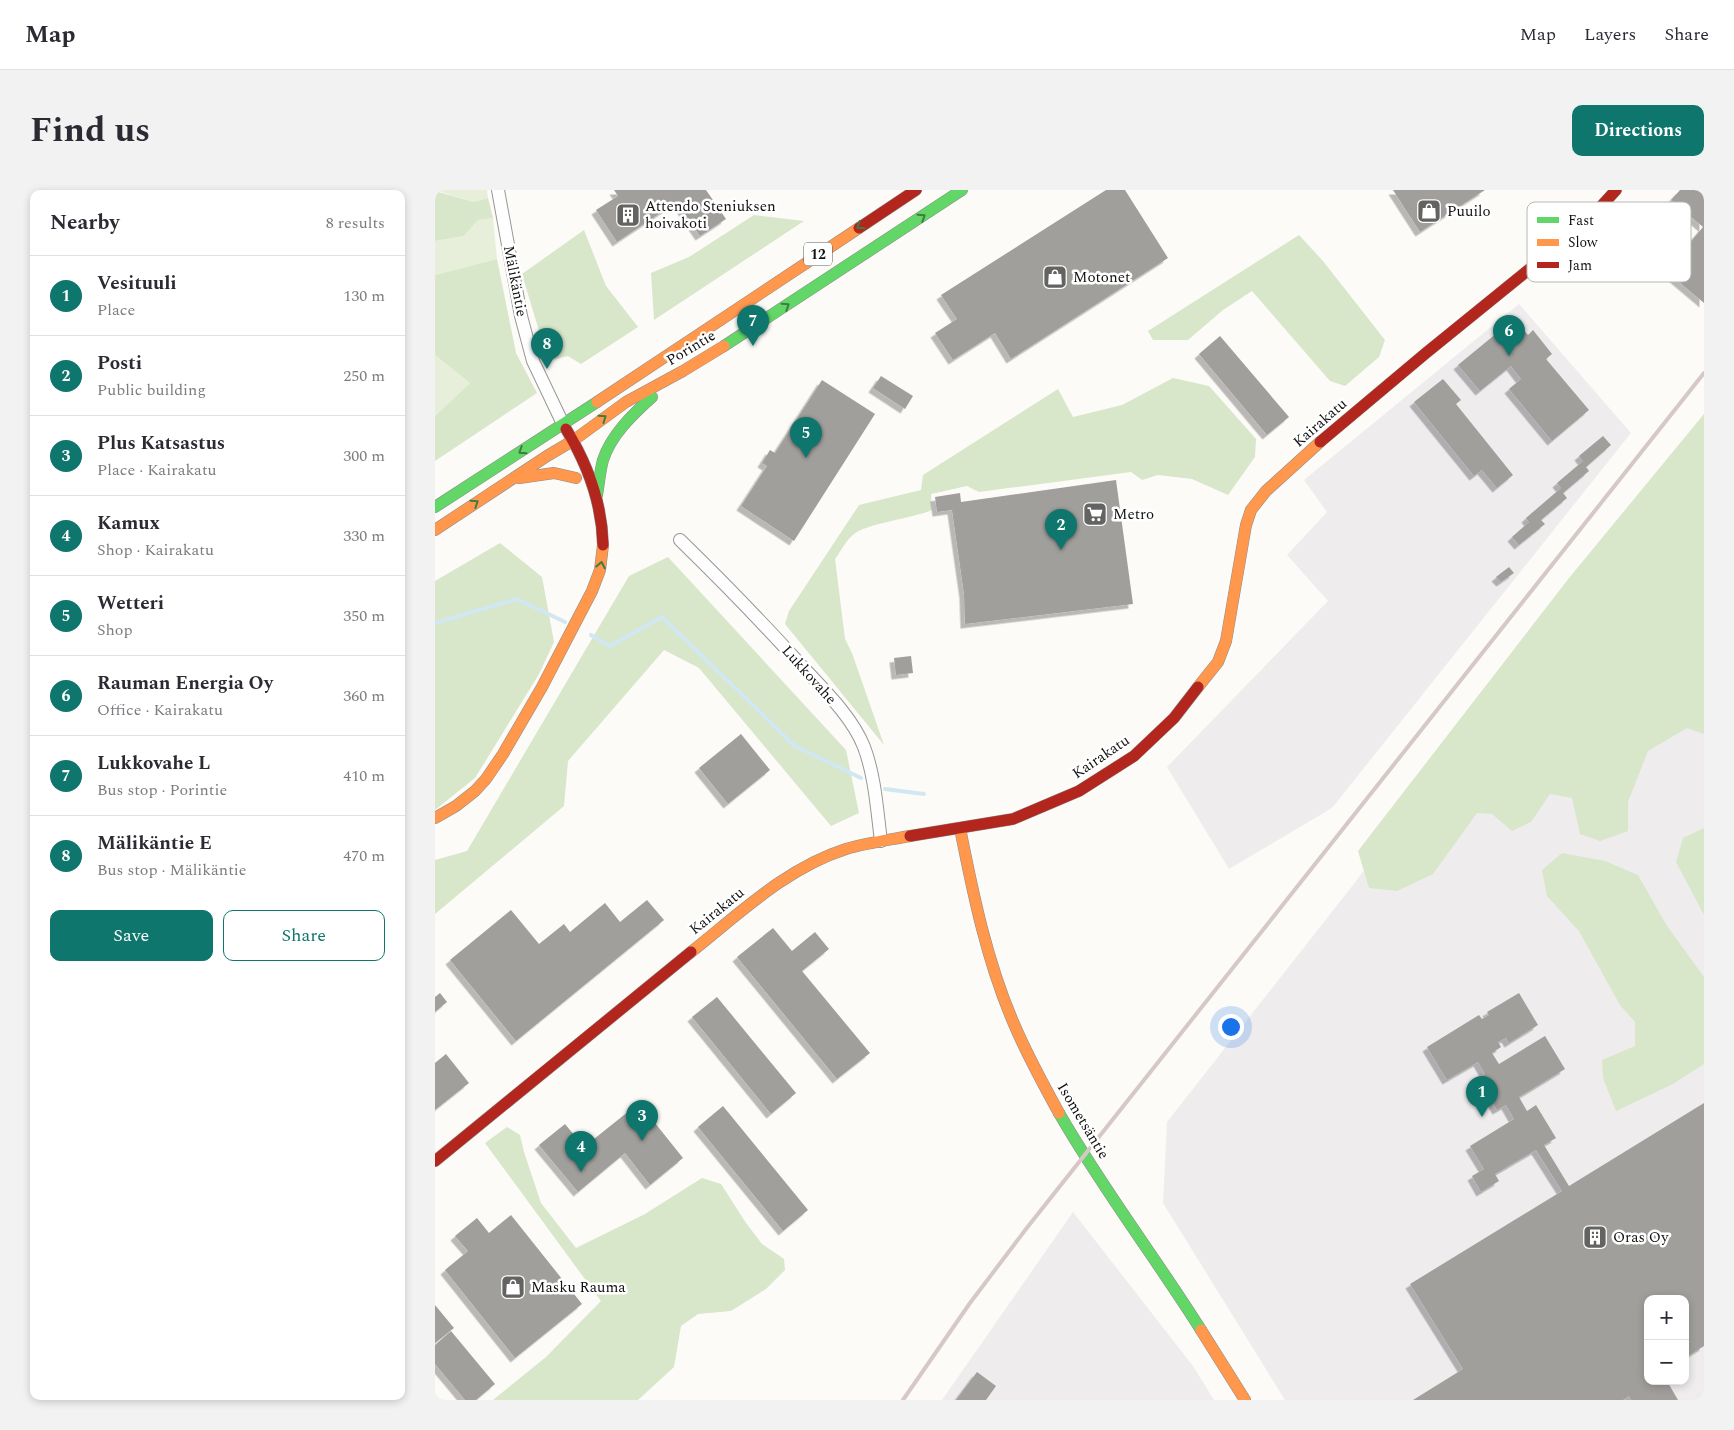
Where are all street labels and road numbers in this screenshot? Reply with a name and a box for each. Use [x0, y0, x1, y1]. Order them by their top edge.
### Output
road number: 12 [804, 242, 832, 266]
street label: Mälikäntie [497, 243, 533, 319]
street label: Porintie [662, 324, 720, 372]
street label: Kairakatu [1288, 393, 1352, 453]
street label: Lukkovahe [776, 640, 842, 710]
street label: Kairakatu [1068, 729, 1134, 785]
street label: Kairakatu [684, 882, 750, 940]
street label: Isometsäntie [1051, 1078, 1115, 1164]

